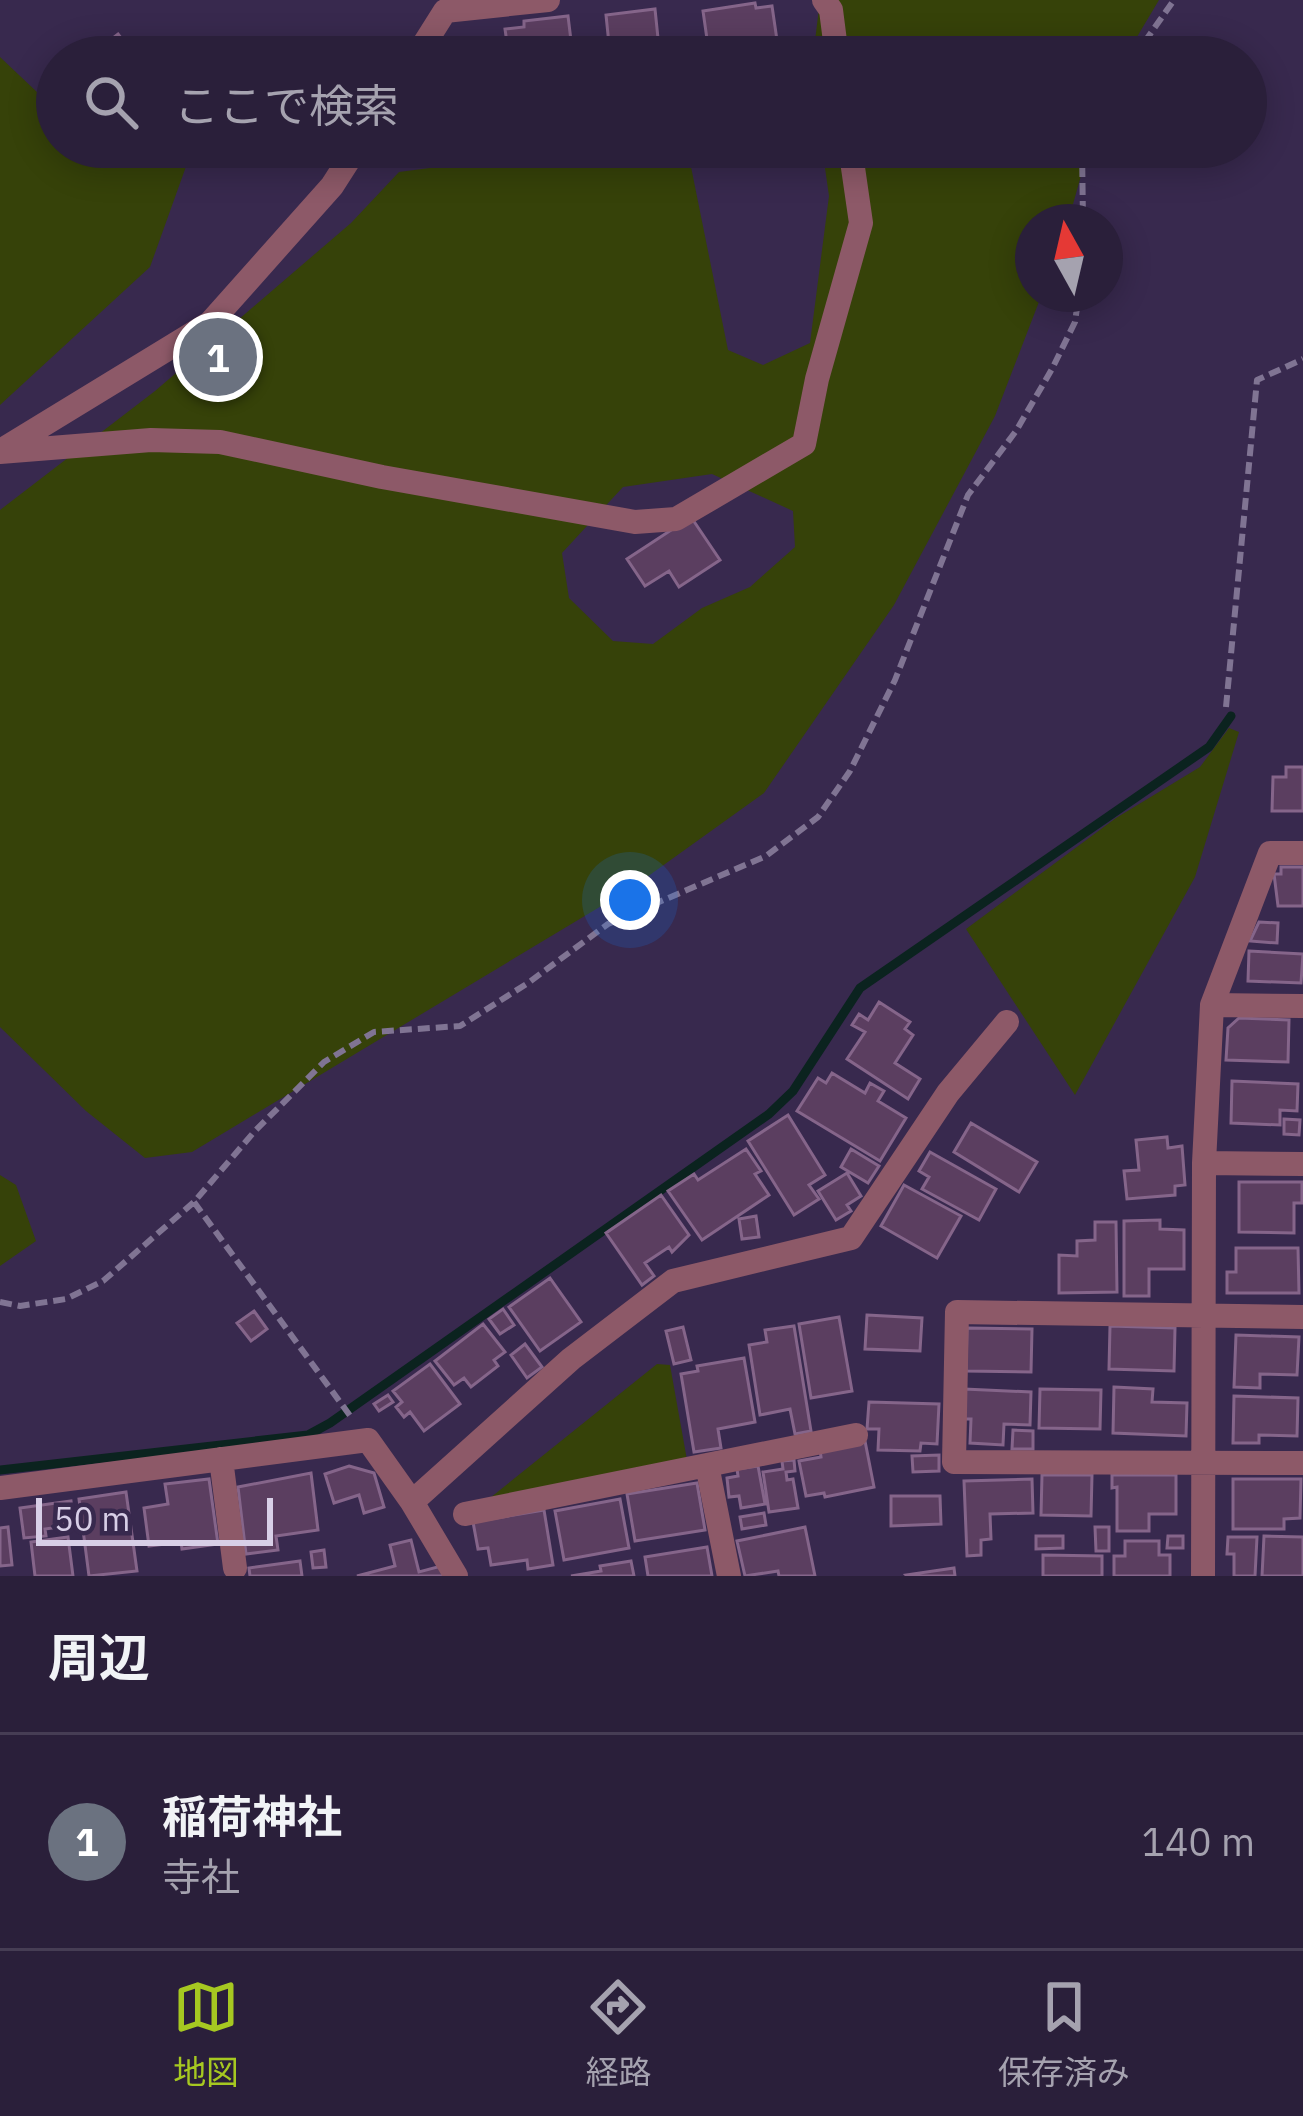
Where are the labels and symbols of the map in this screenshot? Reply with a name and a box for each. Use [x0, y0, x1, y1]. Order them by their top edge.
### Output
north arrow [1015, 204, 1123, 312]
pin: 1 [179, 312, 257, 402]
your location [600, 870, 660, 930]
scale bar [36, 1492, 273, 1545]

